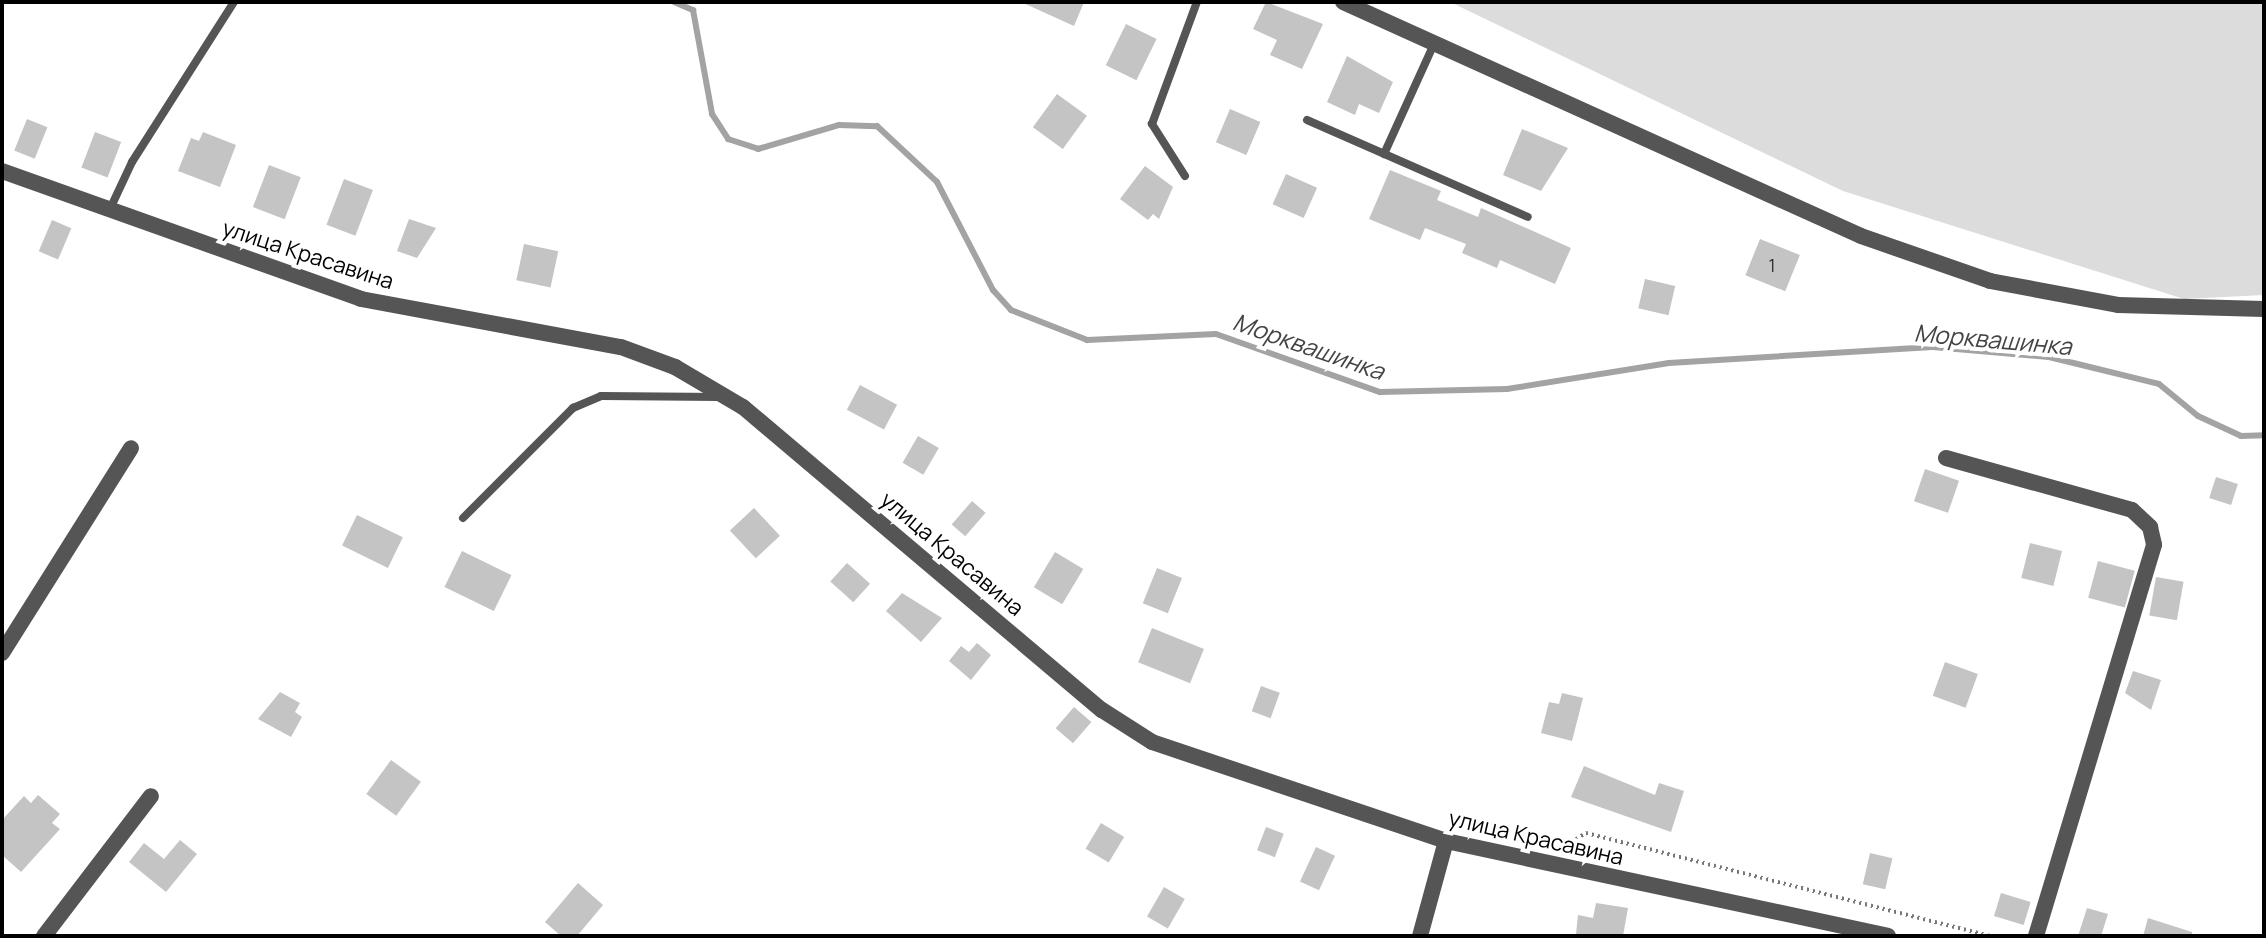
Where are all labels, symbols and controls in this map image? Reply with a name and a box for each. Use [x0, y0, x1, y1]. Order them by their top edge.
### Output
street label: улица Красавина [219, 215, 397, 295]
house number: 1 [1768, 254, 1776, 276]
water label: Морквашинка [1230, 307, 1388, 385]
water label: Морквашинка [1913, 318, 2073, 360]
street label: улица Красавина [875, 486, 1029, 622]
street label: улица Красавина [1446, 805, 1626, 871]

